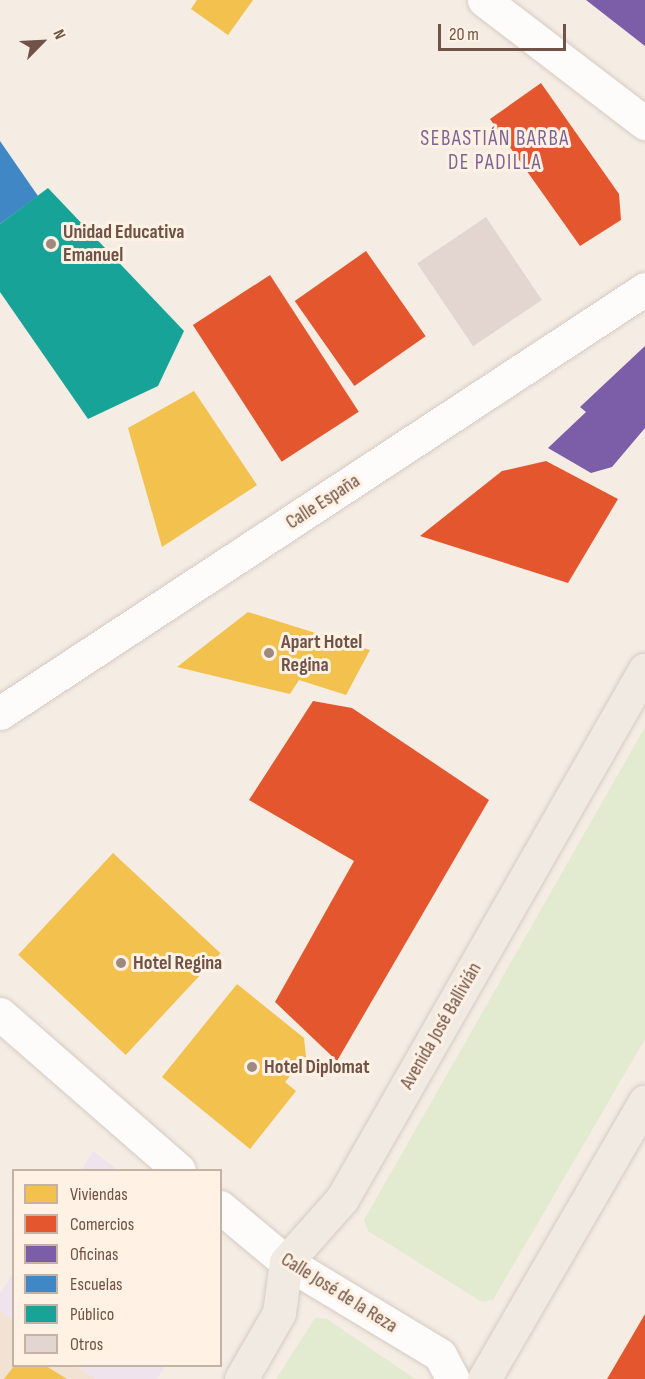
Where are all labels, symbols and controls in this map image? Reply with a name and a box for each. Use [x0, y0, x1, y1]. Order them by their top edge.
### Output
north arrow [12, 12, 72, 72]
scale bar [441, 12, 568, 50]
text: 20 m [449, 24, 479, 45]
text: N [48, 27, 69, 42]
district label: SEBASTIÁN BARBA DE PADILLA [420, 126, 570, 176]
place label: Unidad Educativa Emanuel [63, 220, 185, 267]
marker: Unidad Educativa Emanuel [44, 237, 58, 251]
street label: Calle España [282, 469, 364, 535]
place label: Apart Hotel Regina [281, 630, 362, 677]
marker: Apart Hotel Regina [262, 646, 276, 660]
place label: Hotel Regina [133, 951, 222, 975]
marker: Hotel Regina [114, 956, 128, 970]
street label: Avenida José Ballivián [395, 958, 487, 1094]
place label: Hotel Diplomat [264, 1055, 369, 1079]
marker: Hotel Diplomat [245, 1060, 259, 1074]
legend [12, 1169, 222, 1367]
text: Viviendas [70, 1184, 128, 1205]
text: Comercios [70, 1214, 134, 1235]
text: Oficinas [70, 1244, 118, 1265]
street label: Calle José de la Reza [276, 1248, 402, 1338]
text: Escuelas [70, 1274, 123, 1295]
text: Público [70, 1304, 114, 1325]
text: Otros [70, 1334, 103, 1355]

